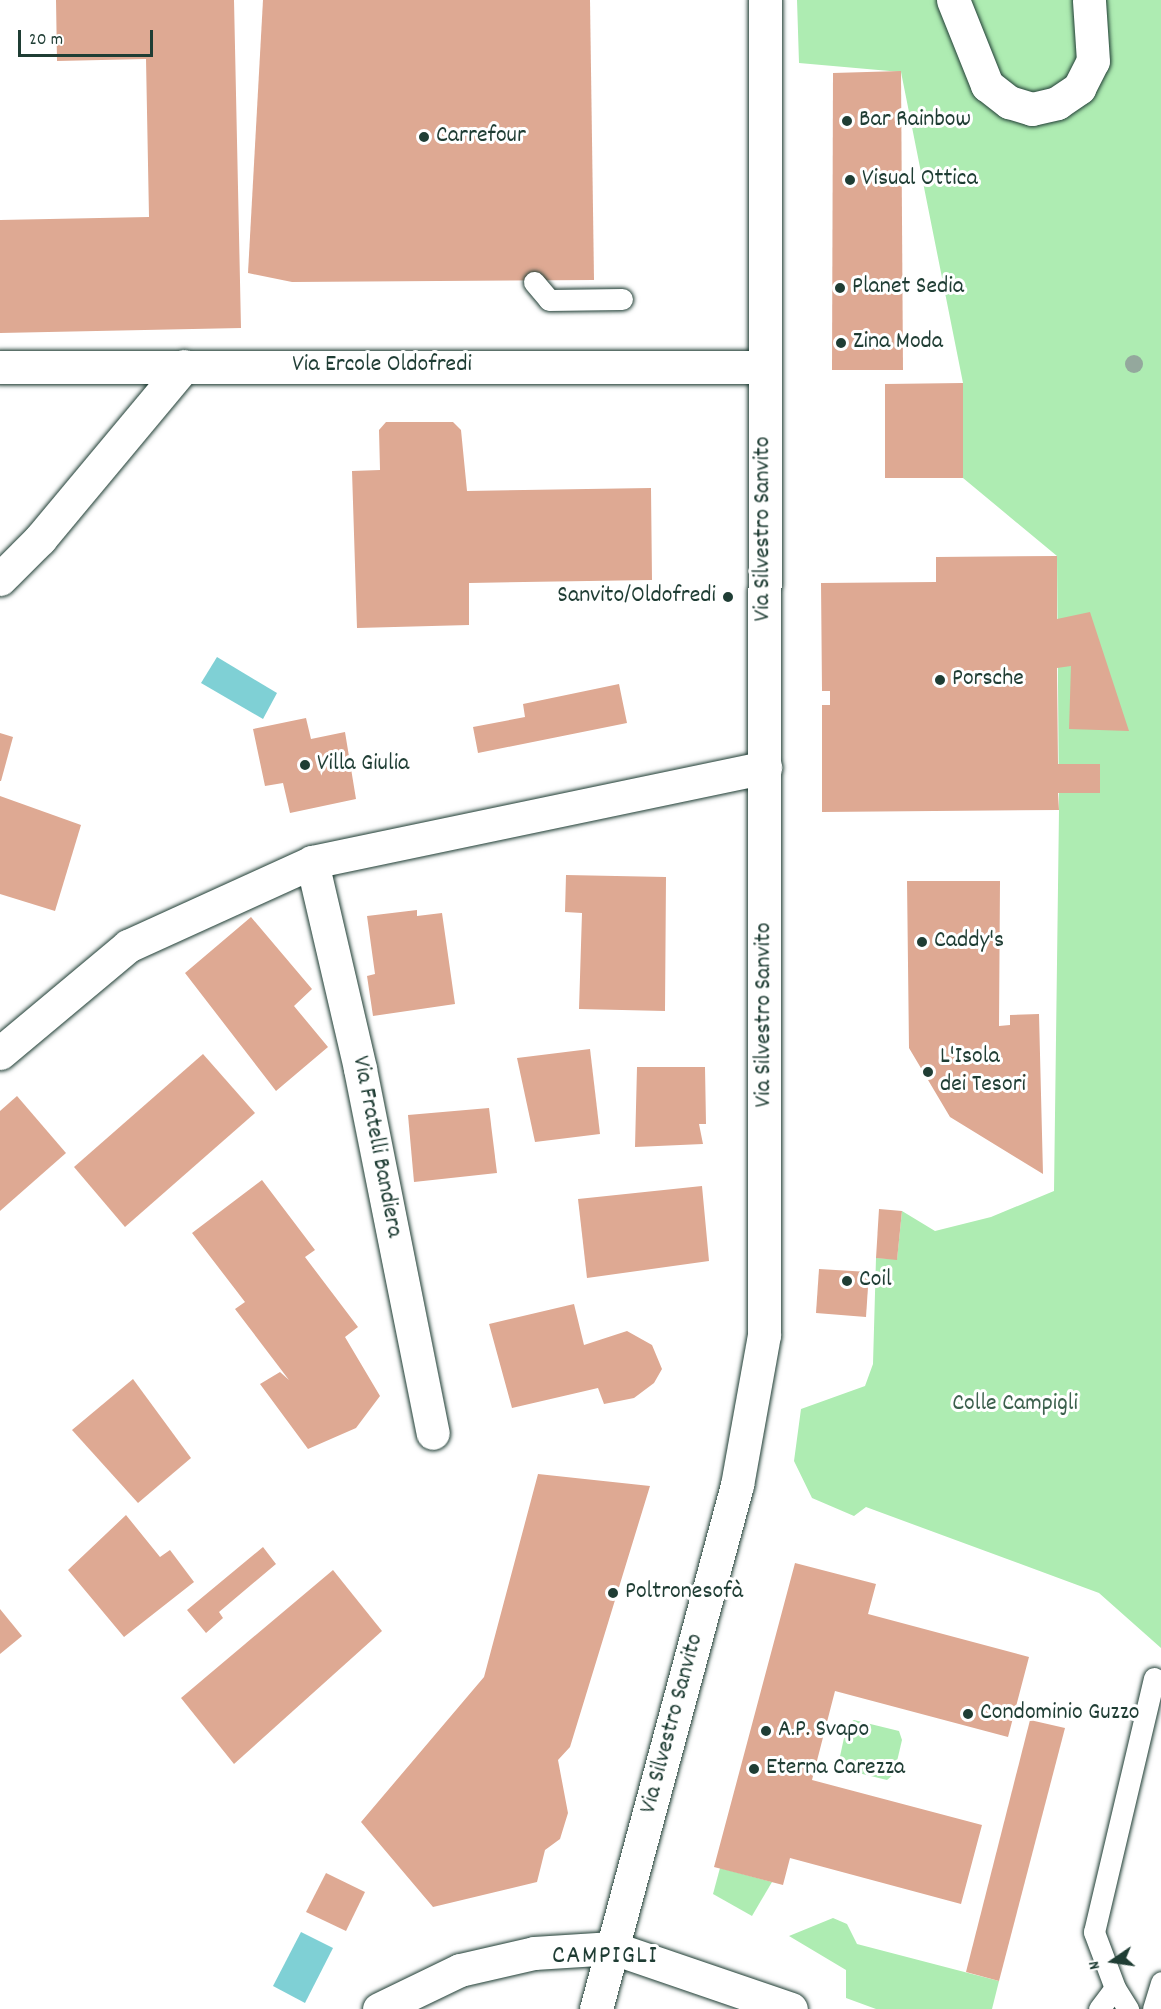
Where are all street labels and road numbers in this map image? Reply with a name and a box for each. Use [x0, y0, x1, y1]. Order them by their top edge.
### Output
street label: Via Ercole Oldofredi [292, 352, 472, 380]
street label: Via Silvestro Sanvito [750, 437, 778, 621]
street label: Via Silvestro Sanvito [751, 923, 779, 1107]
street label: Via Fratelli Bandiera [344, 1054, 408, 1240]
street label: Via Silvestro Sanvito [635, 1631, 711, 1817]

